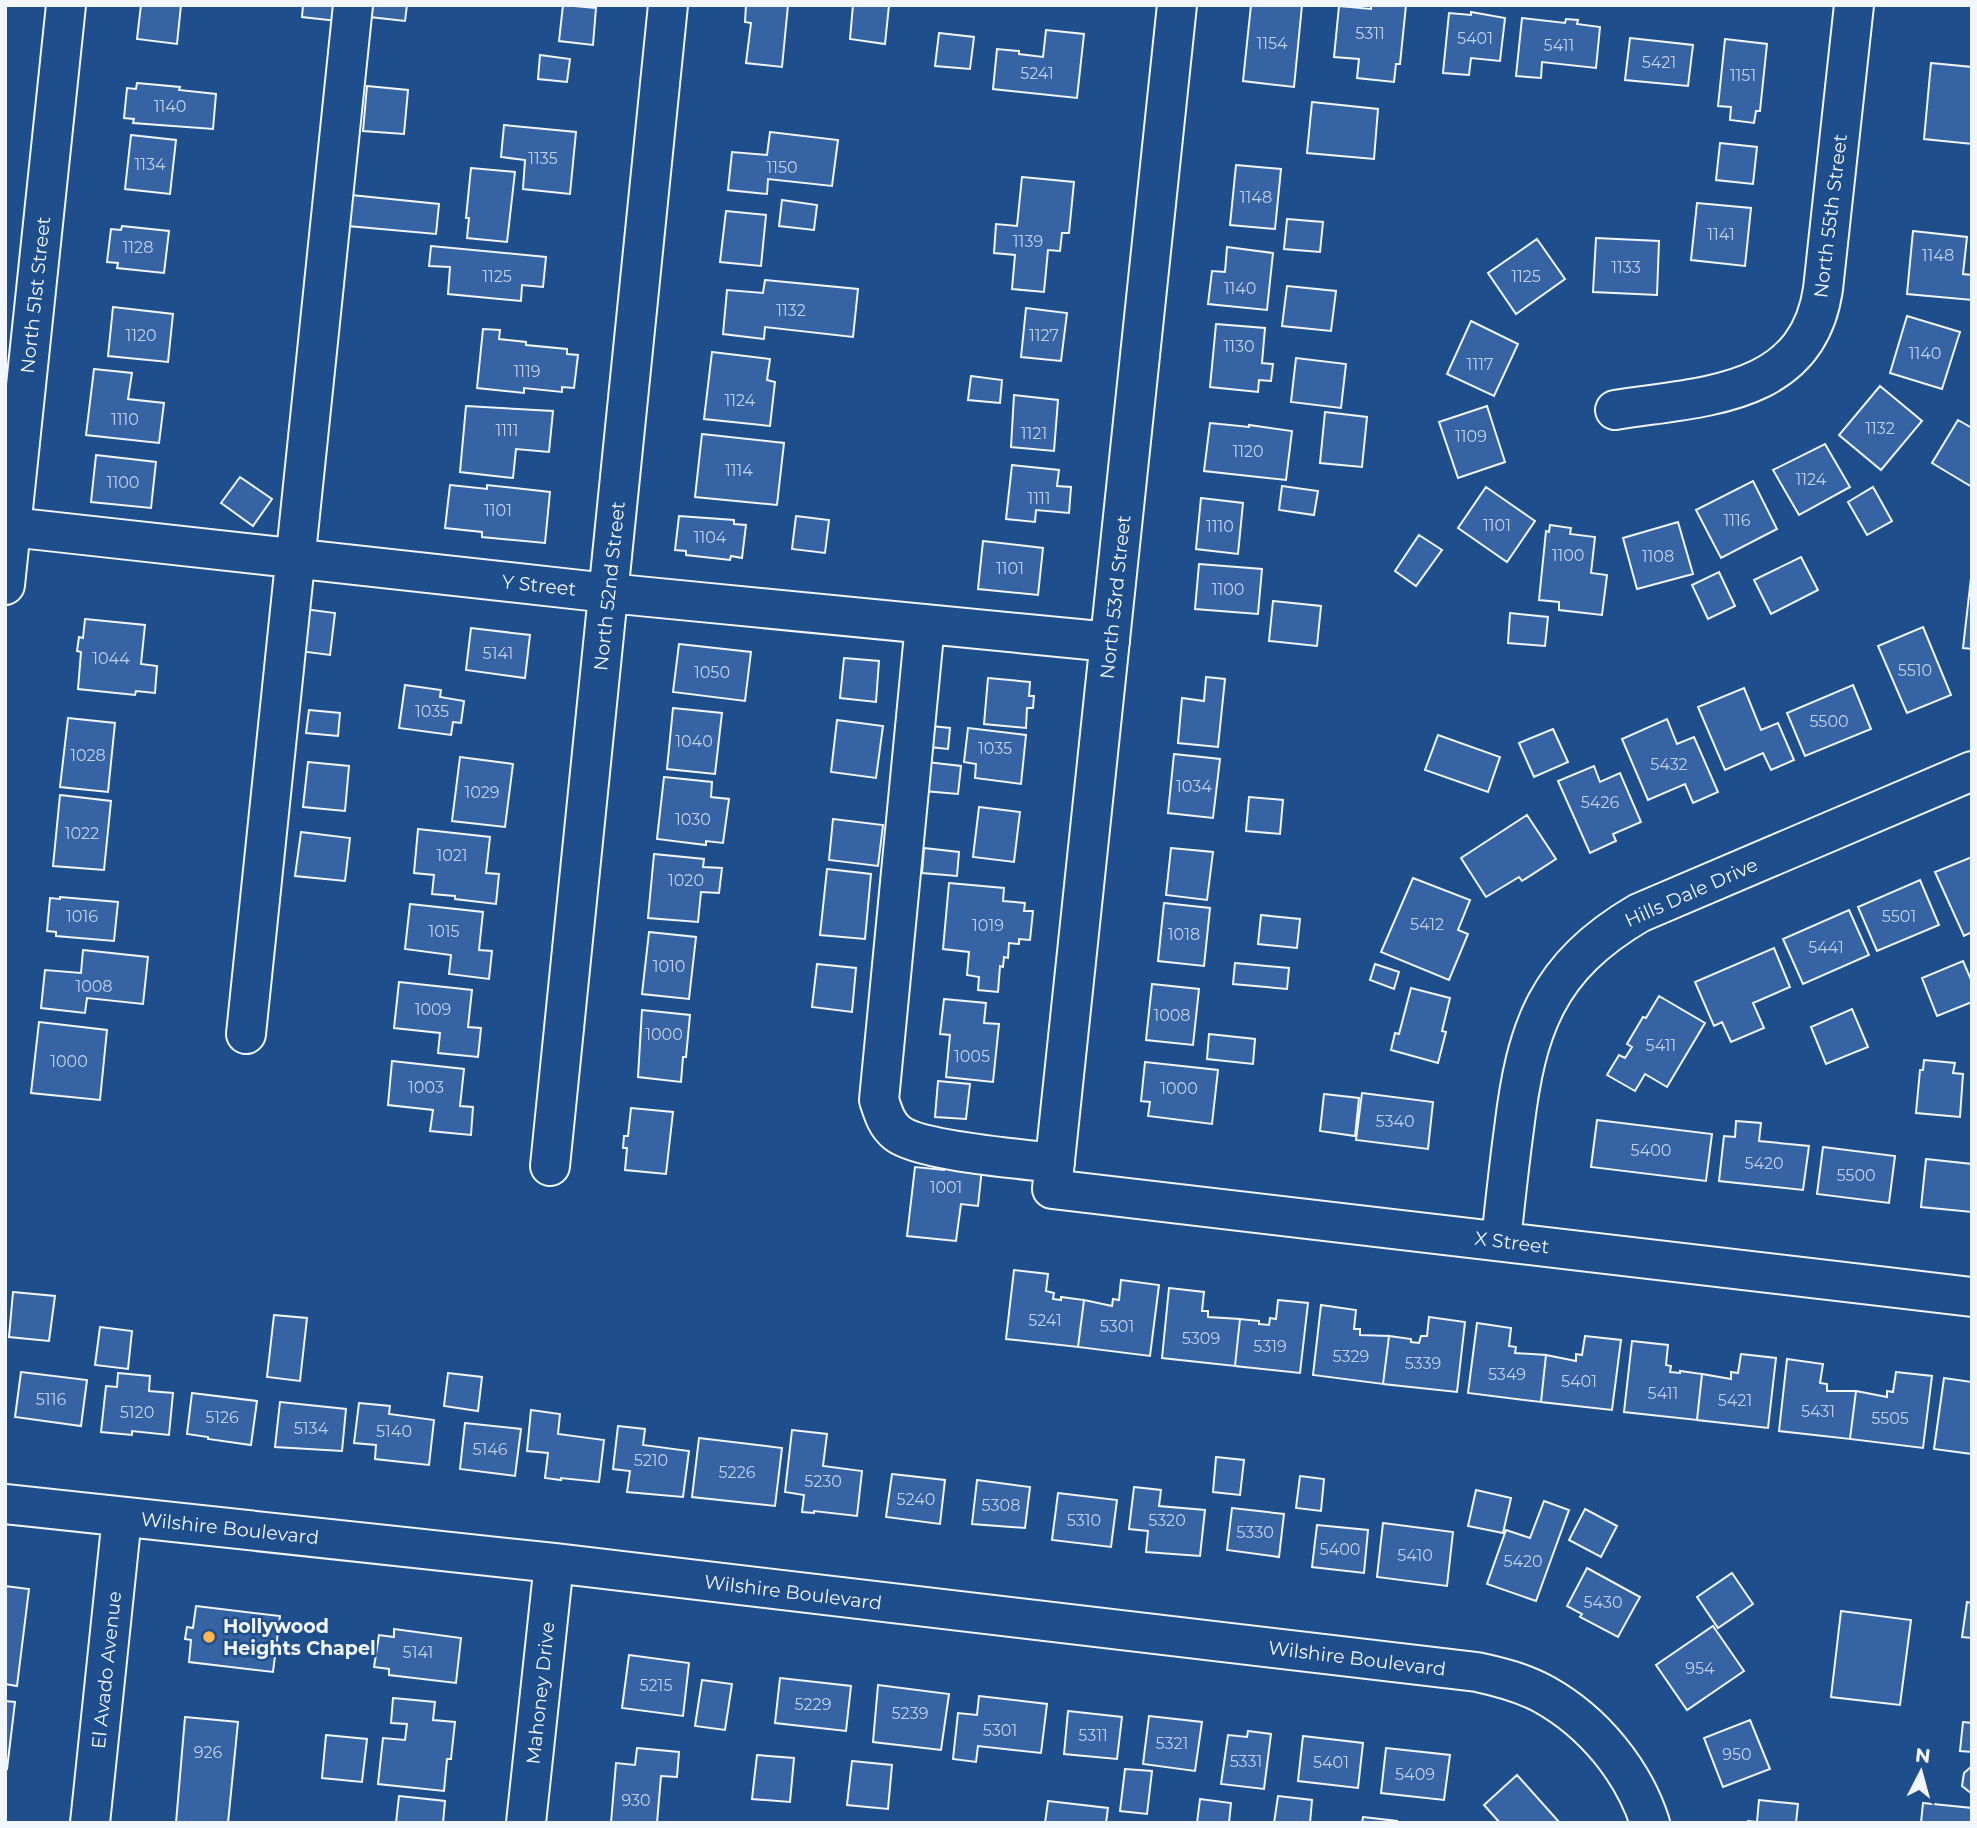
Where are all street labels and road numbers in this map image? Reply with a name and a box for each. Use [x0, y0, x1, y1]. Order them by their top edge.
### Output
street label: North 55th Street [1809, 132, 1852, 299]
street label: North 51st Street [16, 215, 55, 375]
street label: North 52nd Street [589, 500, 630, 672]
street label: North 53rd Street [1095, 514, 1136, 680]
street label: Y Street [501, 570, 577, 601]
street label: Hills Dale Drive [1621, 853, 1761, 932]
street label: X Street [1473, 1227, 1551, 1259]
street label: Wilshire Boulevard [140, 1508, 320, 1549]
street label: Wilshire Boulevard [703, 1570, 883, 1615]
street label: El Avado Avenue [87, 1590, 126, 1750]
street label: Mahoney Drive [522, 1621, 559, 1766]
street label: Wilshire Boulevard [1267, 1636, 1447, 1681]

